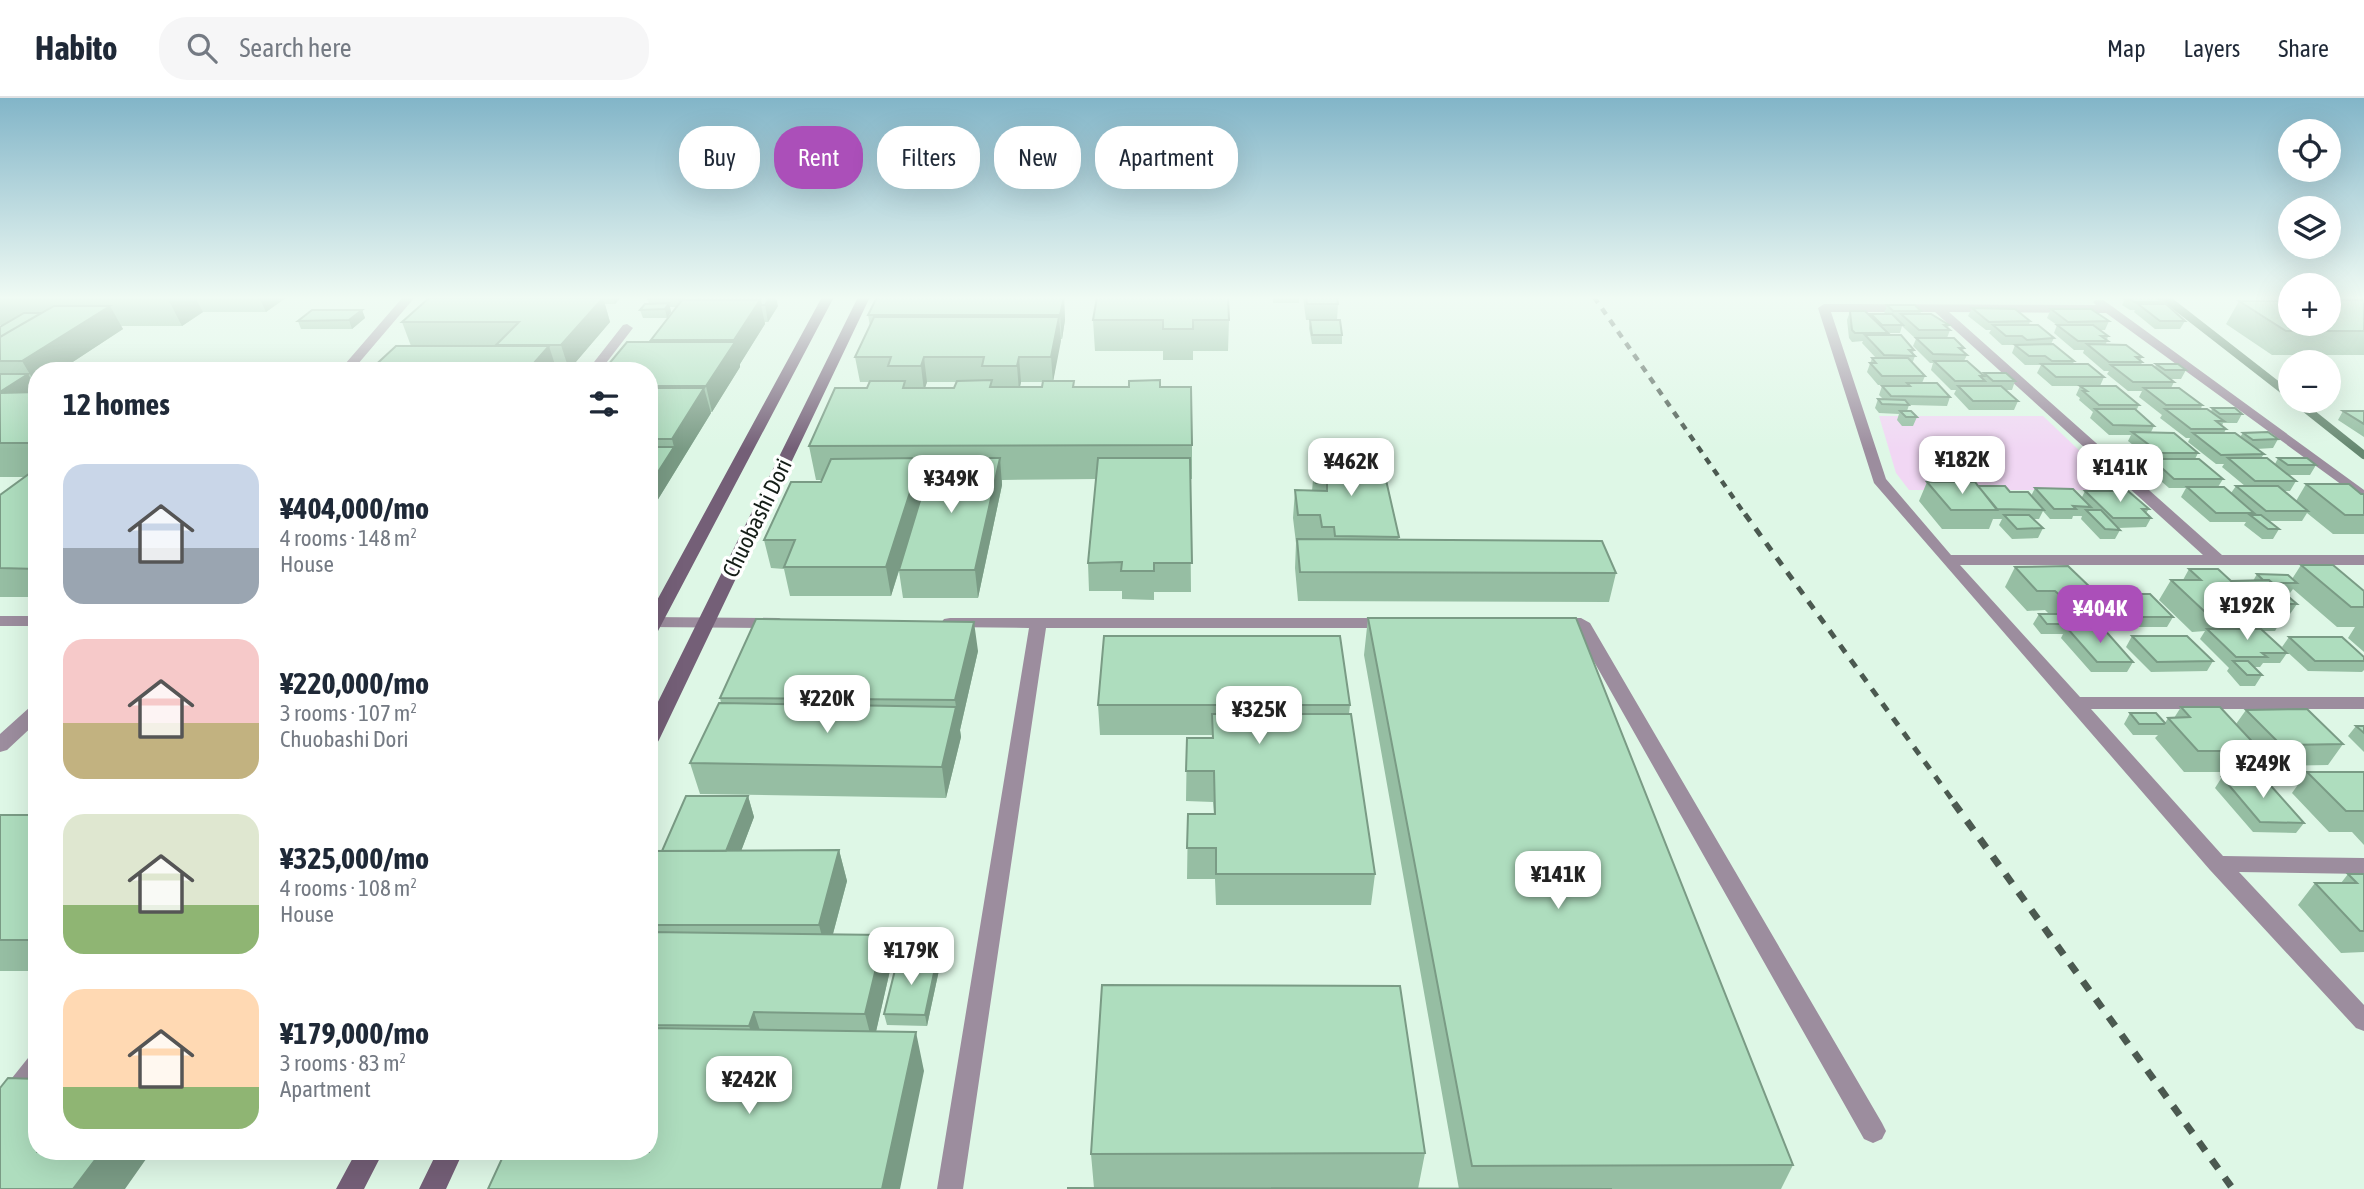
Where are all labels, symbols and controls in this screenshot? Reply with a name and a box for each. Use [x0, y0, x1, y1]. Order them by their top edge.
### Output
search box [159, 17, 649, 80]
text: Habito [35, 29, 117, 67]
icon: search [183, 29, 221, 67]
text: Search here [239, 33, 352, 63]
text: Map [2107, 35, 2146, 62]
text: Layers [2184, 35, 2240, 62]
text: Share [2278, 35, 2329, 62]
map controls [2278, 119, 2341, 413]
button: locate [2278, 119, 2341, 182]
chip: Buy [679, 126, 760, 189]
chip: Rent [774, 126, 863, 189]
chip: Filters [877, 126, 980, 189]
chip: New [994, 126, 1081, 189]
chip: Apartment [1095, 126, 1238, 189]
button: layers [2278, 196, 2341, 259]
button: + [2278, 273, 2341, 336]
button: − [2278, 350, 2341, 413]
icon: filters [585, 385, 623, 423]
text: 12 homes [63, 387, 170, 421]
pin: ¥182K [1913, 436, 2011, 496]
pin: ¥462K [1302, 438, 1400, 498]
pin: ¥141K [2071, 444, 2169, 504]
text: ¥182K [1935, 446, 1989, 472]
text: ¥462K [1324, 448, 1378, 474]
text: ¥141K [2093, 454, 2147, 480]
street label: Chuobashi Dori [717, 455, 797, 581]
pin: ¥349K [902, 456, 1000, 515]
text: ¥349K [924, 465, 978, 491]
text: ¥404,000/mo [280, 491, 429, 525]
icon: home [119, 492, 203, 576]
text: 4 rooms · 148 m² [280, 525, 417, 551]
text: House [280, 551, 334, 577]
pin: ¥192K [2198, 582, 2296, 642]
pin: ¥404K [2051, 586, 2149, 645]
text: ¥192K [2220, 592, 2274, 618]
text: ¥404K [2073, 595, 2127, 621]
text: ¥220,000/mo [280, 666, 429, 700]
icon: home [119, 667, 203, 751]
pin: ¥220K [778, 676, 876, 735]
text: ¥220K [800, 685, 854, 711]
pin: ¥325K [1210, 686, 1308, 746]
text: ¥325K [1232, 696, 1286, 722]
text: 3 rooms · 107 m² [280, 700, 417, 726]
text: Chuobashi Dori [280, 726, 409, 752]
pin: ¥249K [2214, 740, 2312, 800]
text: ¥249K [2236, 750, 2290, 776]
text: ¥325,000/mo [280, 841, 429, 875]
icon: home [119, 842, 203, 926]
pin: ¥141K [1509, 852, 1607, 911]
text: ¥141K [1531, 861, 1585, 887]
text: 4 rooms · 108 m² [280, 875, 417, 901]
text: House [280, 901, 334, 927]
pin: ¥179K [862, 928, 960, 987]
text: ¥179K [884, 937, 938, 963]
text: ¥179,000/mo [280, 1016, 429, 1050]
icon: home [119, 1017, 203, 1101]
text: 3 rooms · 83 m² [280, 1050, 406, 1076]
pin: ¥242K [700, 1056, 798, 1116]
text: ¥242K [722, 1066, 776, 1092]
text: Apartment [280, 1076, 371, 1102]

